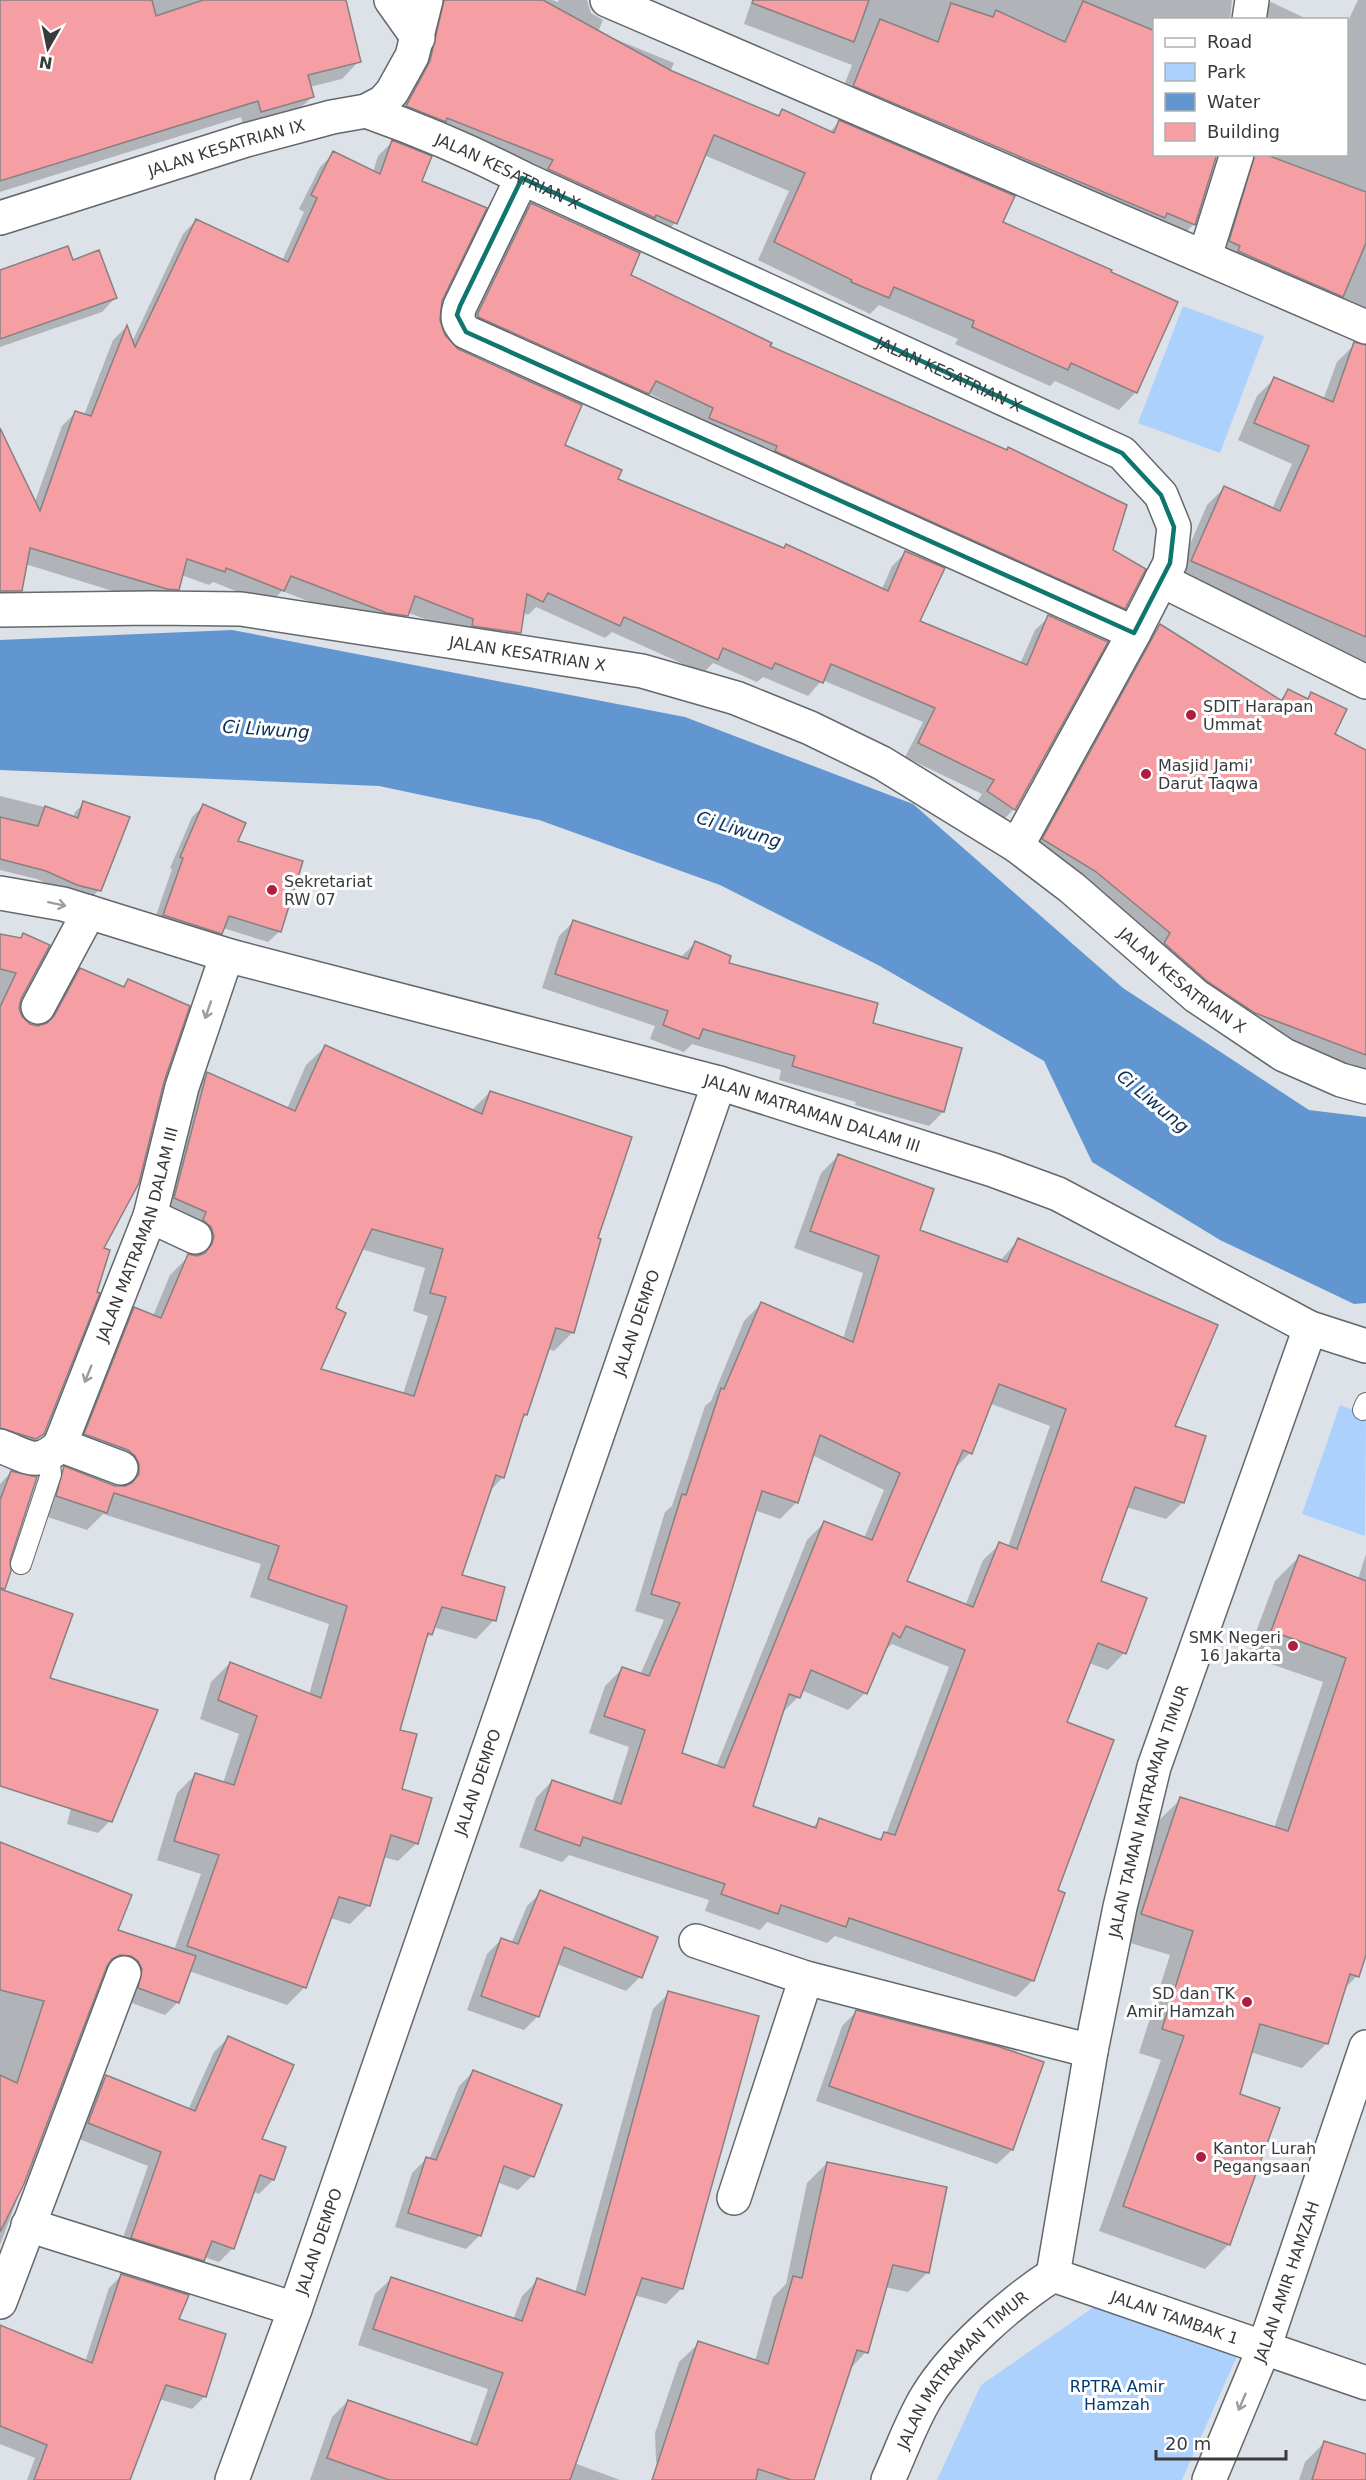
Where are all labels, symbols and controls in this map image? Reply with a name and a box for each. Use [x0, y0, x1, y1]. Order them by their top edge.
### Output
north arrow [18, 18, 78, 78]
legend [1153, 18, 1348, 156]
text: Road [1207, 31, 1252, 52]
text: N [38, 52, 54, 73]
text: Park [1207, 61, 1246, 82]
text: Water [1207, 91, 1261, 112]
street label: JALAN KESATRIAN IX [145, 115, 307, 180]
text: Building [1207, 121, 1280, 142]
street label: JALAN KESATRIAN X [431, 129, 583, 213]
street label: JALAN KESATRIAN X [873, 332, 1025, 415]
street label: JALAN KESATRIAN X [447, 632, 607, 675]
place label: SDIT Harapan Ummat [1203, 697, 1313, 734]
marker: SDIT Harapan Ummat [1184, 708, 1198, 722]
water label: Ci Liwung [222, 715, 310, 743]
place label: Masjid Jami' Darut Taqwa [1158, 756, 1258, 793]
marker: Masjid Jami' Darut Taqwa [1139, 767, 1153, 781]
water label: Ci Liwung [694, 806, 784, 852]
place label: Sekretariat RW 07 [284, 872, 373, 909]
marker: Sekretariat RW 07 [265, 883, 279, 897]
one-way arrow [48, 898, 67, 910]
street label: JALAN KESATRIAN X [1114, 923, 1250, 1036]
one-way arrow [202, 1000, 213, 1019]
water label: Ci Liwung [1113, 1065, 1193, 1137]
street label: JALAN MATRAMAN DALAM III [701, 1070, 923, 1156]
street label: JALAN MATRAMAN DALAM III [92, 1125, 181, 1345]
street label: JALAN DEMPO [609, 1267, 663, 1379]
one-way arrow [82, 1364, 93, 1383]
place label: SMK Negeri 16 Jakarta [1189, 1628, 1281, 1665]
marker: SMK Negeri 16 Jakarta [1286, 1639, 1300, 1653]
street label: JALAN TAMAN MATRAMAN TIMUR [1104, 1682, 1192, 1940]
street label: JALAN DEMPO [450, 1726, 504, 1838]
place label: SD dan TK Amir Hamzah [1127, 1984, 1236, 2021]
marker: SD dan TK Amir Hamzah [1240, 1995, 1254, 2009]
place label: Kantor Lurah Pegangsaan [1213, 2139, 1316, 2176]
marker: Kantor Lurah Pegangsaan [1194, 2150, 1208, 2164]
street label: JALAN DEMPO [291, 2186, 346, 2298]
street label: JALAN AMIR HAMZAH [1249, 2199, 1323, 2366]
street label: JALAN TAMBAK 1 [1108, 2286, 1241, 2348]
street label: JALAN MATRAMAN TIMUR [893, 2287, 1032, 2453]
park label: RPTRA Amir Hamzah [1070, 2377, 1165, 2414]
one-way arrow [1235, 2393, 1246, 2411]
scale bar [1156, 2423, 1286, 2461]
text: 20 m [1165, 2433, 1211, 2454]

